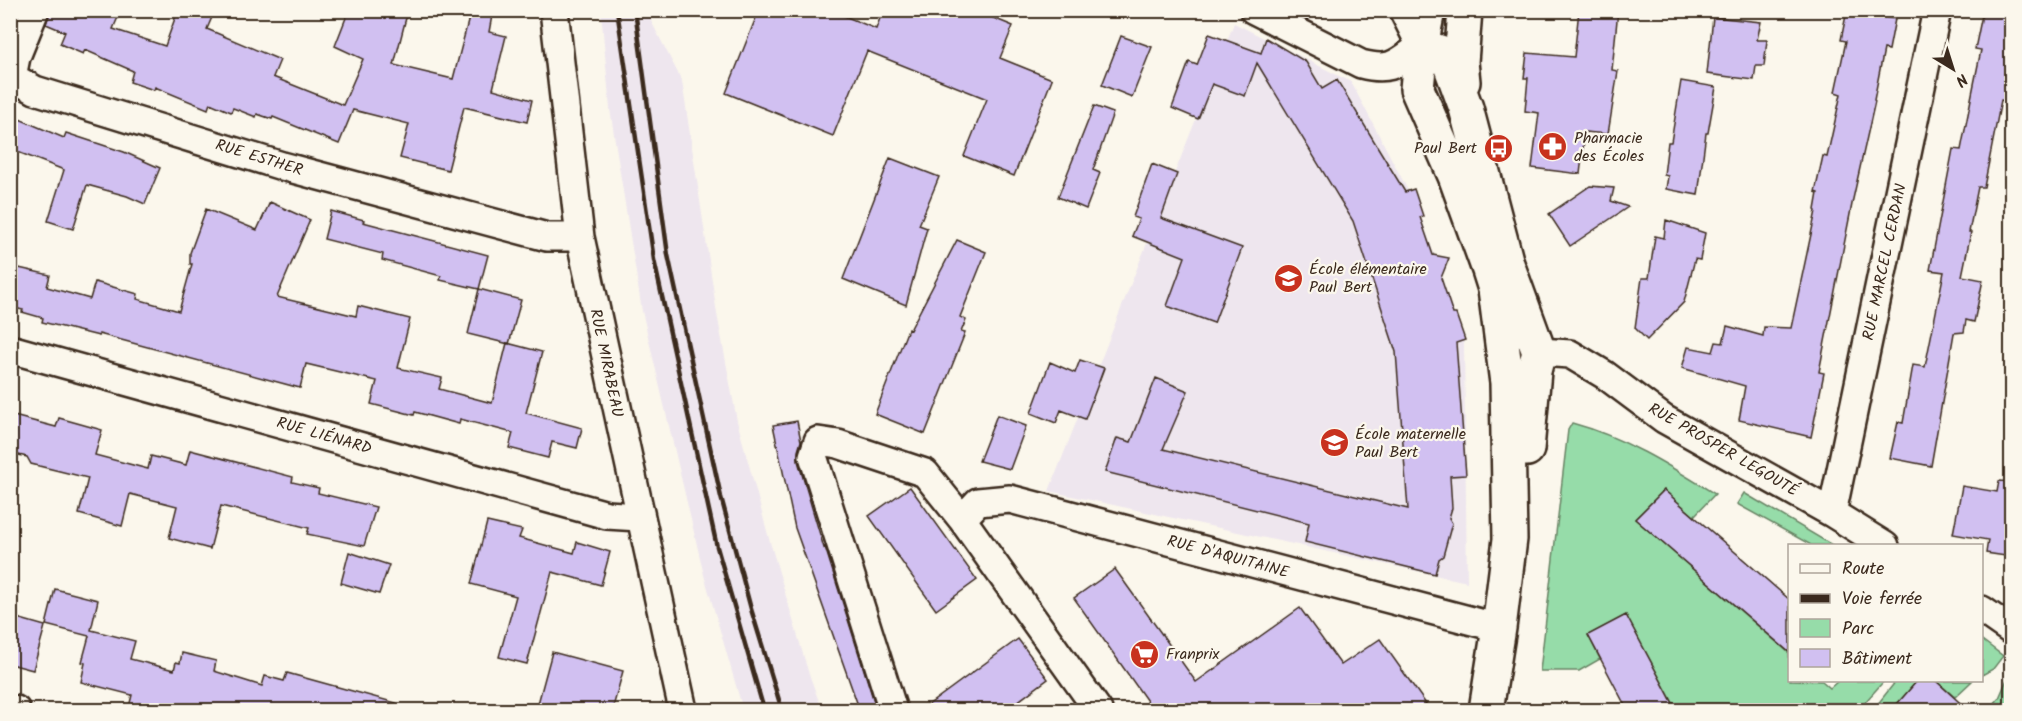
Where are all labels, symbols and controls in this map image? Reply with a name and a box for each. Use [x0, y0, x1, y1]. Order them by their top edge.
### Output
north arrow [1923, 39, 1983, 99]
text: N [1950, 67, 1973, 93]
place label: Pharmacie des Écoles [1574, 126, 1644, 169]
pharmacy icon: Pharmacie des Écoles [1537, 131, 1569, 163]
bus stop icon: Paul Bert [1482, 132, 1514, 164]
street label: RUE ESTHER [212, 133, 306, 183]
place label: Paul Bert [1414, 136, 1478, 161]
street label: RUE MARCEL CERDAN [1856, 181, 1914, 343]
place label: École élémentaire Paul Bert [1309, 257, 1427, 300]
school or university icon: École élémentaire Paul Bert [1272, 262, 1304, 294]
street label: RUE MIRABEAU [582, 307, 630, 420]
street label: RUE PROSPER LEGOUTÉ [1643, 397, 1803, 504]
street label: RUE LIÉNARD [273, 410, 375, 462]
place label: École maternelle Paul Bert [1355, 422, 1466, 465]
school or university icon: École maternelle Paul Bert [1318, 427, 1350, 459]
street label: RUE D'AQUITAINE [1164, 529, 1292, 585]
legend [1788, 544, 1983, 682]
text: Route [1842, 555, 1884, 584]
text: Voie ferrée [1842, 585, 1922, 614]
text: Parc [1842, 615, 1874, 644]
supermarket icon: Franprix [1129, 638, 1161, 670]
place label: Franprix [1166, 642, 1220, 667]
text: Bâtiment [1842, 645, 1913, 674]

